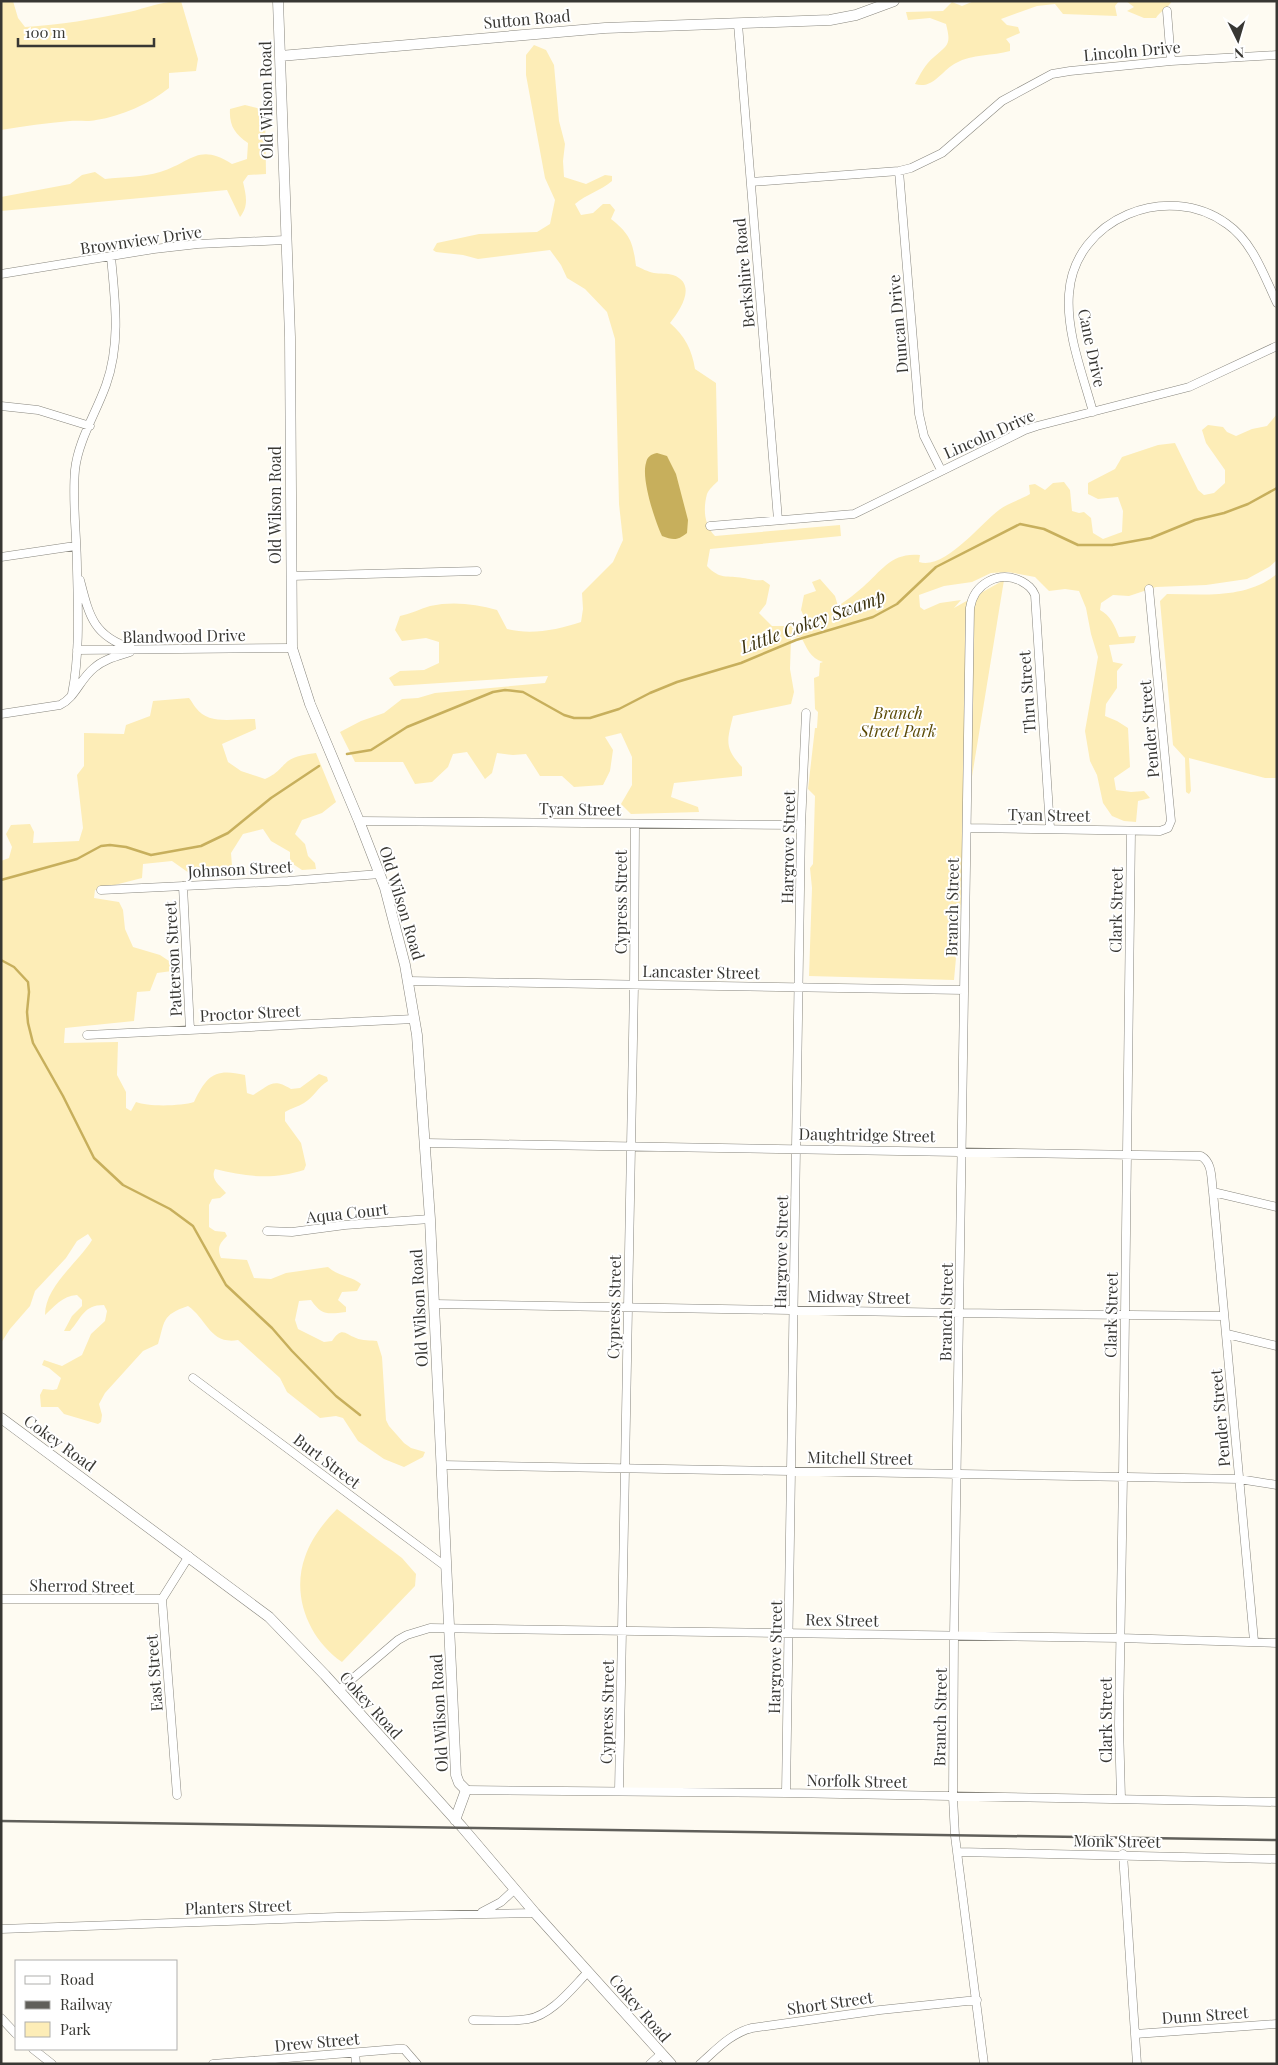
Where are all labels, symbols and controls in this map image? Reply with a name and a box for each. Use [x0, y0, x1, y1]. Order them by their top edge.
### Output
street label: Sutton Road [483, 4, 571, 33]
scale bar [18, 15, 154, 47]
north arrow [1213, 15, 1263, 65]
text: 100 m [25, 22, 66, 42]
street label: Lincoln Drive [1083, 36, 1181, 65]
street label: Old Wilson Road [254, 41, 277, 159]
text: N [1233, 44, 1245, 63]
street label: Berkshire Road [728, 217, 759, 329]
street label: Brownview Drive [79, 221, 203, 258]
street label: Duncan Drive [883, 274, 912, 374]
street label: Cane Drive [1074, 307, 1111, 389]
street label: Lincoln Drive [940, 404, 1038, 463]
street label: Old Wilson Road [264, 446, 285, 564]
water label: Little Cokey Swamp [736, 584, 889, 659]
street label: Blandwood Drive [122, 624, 246, 647]
street label: Thru Street [1013, 650, 1040, 734]
street label: Pender Street [1134, 679, 1163, 779]
park label: Branch Street Park [859, 702, 936, 741]
street label: Hargrove Street [776, 790, 799, 904]
street label: Tyan Street [539, 797, 622, 820]
street label: Tyan Street [1008, 803, 1091, 826]
street label: Old Wilson Road [375, 843, 430, 962]
street label: Cypress Street [610, 849, 631, 954]
street label: Johnson Street [186, 855, 293, 882]
street label: Branch Street [940, 857, 963, 956]
street label: Clark Street [1104, 867, 1127, 953]
street label: Patterson Street [159, 900, 186, 1017]
street label: Lancaster Street [642, 960, 760, 983]
street label: Proctor Street [199, 999, 301, 1026]
street label: Daughtridge Street [798, 1123, 936, 1146]
street label: Hargrove Street [769, 1195, 792, 1309]
street label: Aqua Court [304, 1198, 389, 1227]
street label: Old Wilson Road [405, 1249, 432, 1368]
street label: Cypress Street [602, 1254, 625, 1359]
street label: Branch Street [934, 1262, 957, 1361]
street label: Clark Street [1099, 1272, 1122, 1358]
street label: Midway Street [808, 1285, 911, 1308]
street label: Pender Street [1205, 1368, 1234, 1468]
street label: Cokey Road [20, 1409, 100, 1476]
street label: Burt Street [290, 1429, 365, 1493]
street label: Mitchell Street [807, 1446, 913, 1469]
street label: Sherrod Street [29, 1574, 135, 1597]
street label: Hargrove Street [763, 1600, 786, 1714]
street label: Rex Street [805, 1608, 879, 1631]
street label: East Street [140, 1633, 167, 1712]
street label: Old Wilson Road [425, 1654, 452, 1773]
street label: Cypress Street [595, 1659, 618, 1764]
street label: Cokey Road [335, 1666, 407, 1743]
street label: Branch Street [928, 1667, 951, 1766]
street label: Clark Street [1095, 1677, 1116, 1763]
street label: Norfolk Street [807, 1769, 908, 1792]
street label: Monk Street [1073, 1829, 1161, 1852]
street label: Planters Street [185, 1894, 292, 1919]
legend [15, 1960, 178, 2050]
text: Road [60, 1969, 94, 1989]
street label: Cokey Road [605, 1969, 676, 2046]
street label: Short Street [786, 1986, 874, 2019]
text: Railway [60, 1994, 113, 2014]
street label: Dunn Street [1161, 2001, 1249, 2028]
text: Park [60, 2019, 92, 2039]
street label: Drew Street [274, 2027, 361, 2056]

